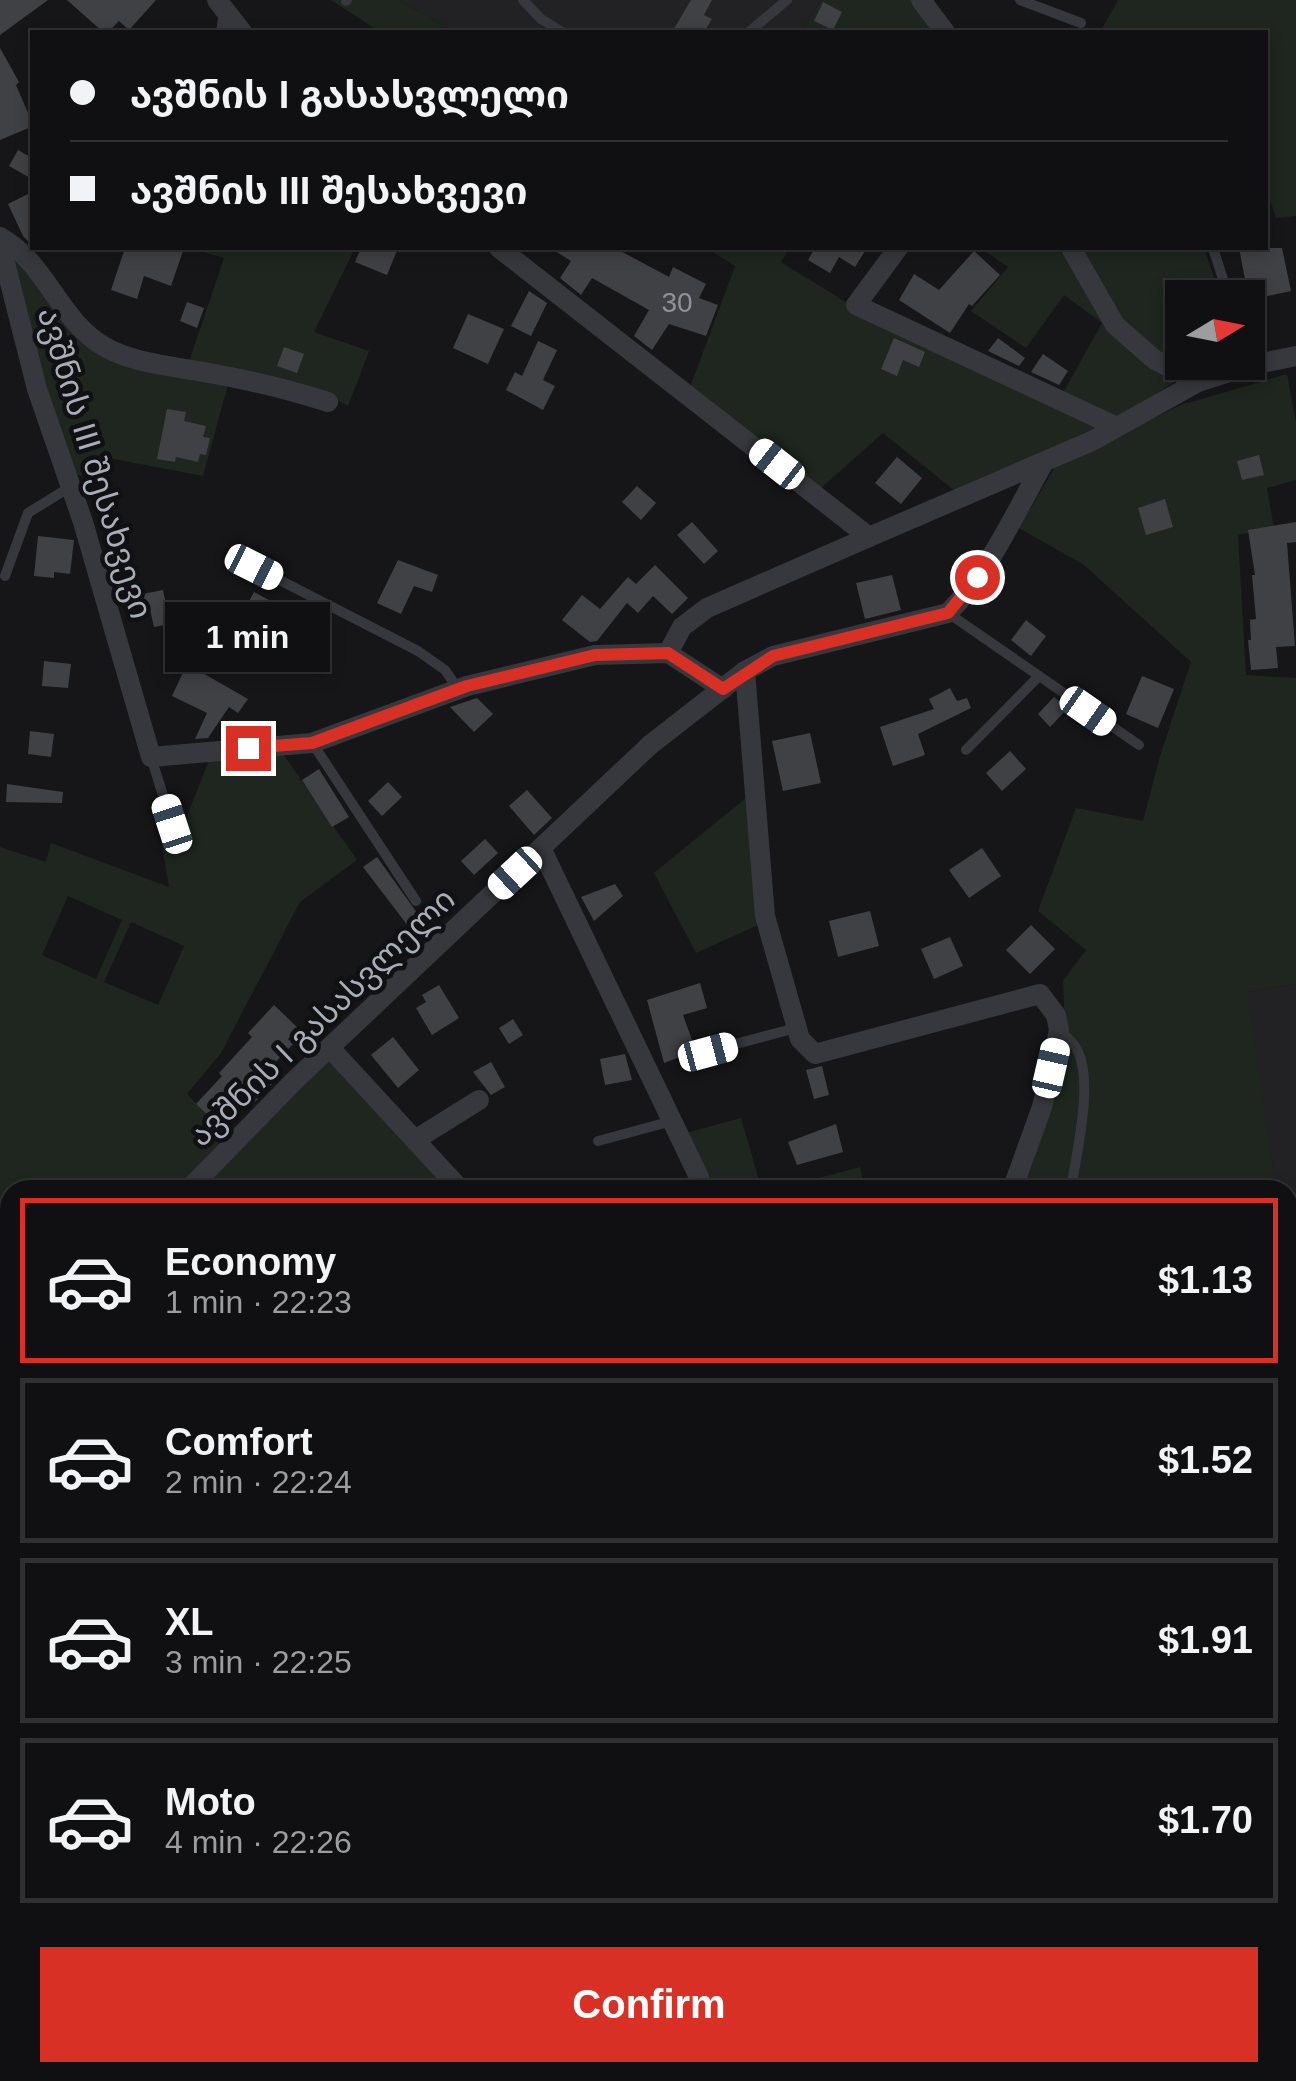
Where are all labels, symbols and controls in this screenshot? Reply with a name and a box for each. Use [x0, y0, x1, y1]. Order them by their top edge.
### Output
text: ავშნის I გასასვლელი [130, 74, 569, 116]
text: ავშნის III შესახვევი [130, 170, 527, 212]
north arrow [1165, 280, 1265, 380]
map controls [1165, 280, 1265, 380]
house number: 30 [661, 287, 693, 318]
street label: ავშნის III შესახვევი [30, 303, 159, 623]
car [744, 434, 810, 494]
car [220, 540, 288, 594]
route start [955, 555, 1000, 600]
callout: 1 min [166, 603, 330, 673]
text: 1 min [206, 619, 289, 655]
car [1055, 682, 1121, 740]
route end [226, 726, 271, 771]
car [148, 791, 196, 857]
car [483, 842, 547, 904]
street label: ავშნის I გასასვლელი [182, 881, 464, 1155]
car [675, 1030, 741, 1074]
car [1030, 1035, 1072, 1101]
icon: car [45, 1236, 135, 1326]
text: Economy [165, 1241, 336, 1283]
text: $1.13 [1158, 1259, 1253, 1301]
text: 1 min · 22:23 [165, 1284, 352, 1320]
icon: car [45, 1416, 135, 1506]
text: Comfort [165, 1421, 313, 1463]
text: $1.52 [1158, 1439, 1253, 1481]
text: 2 min · 22:24 [165, 1464, 352, 1500]
icon: car [45, 1596, 135, 1686]
text: XL [165, 1601, 214, 1643]
text: $1.91 [1158, 1619, 1253, 1661]
text: 3 min · 22:25 [165, 1644, 352, 1680]
icon: car [45, 1776, 135, 1866]
text: Moto [165, 1781, 256, 1823]
text: $1.70 [1158, 1799, 1253, 1841]
text: 4 min · 22:26 [165, 1824, 352, 1860]
button: Confirm [40, 1947, 1258, 2062]

